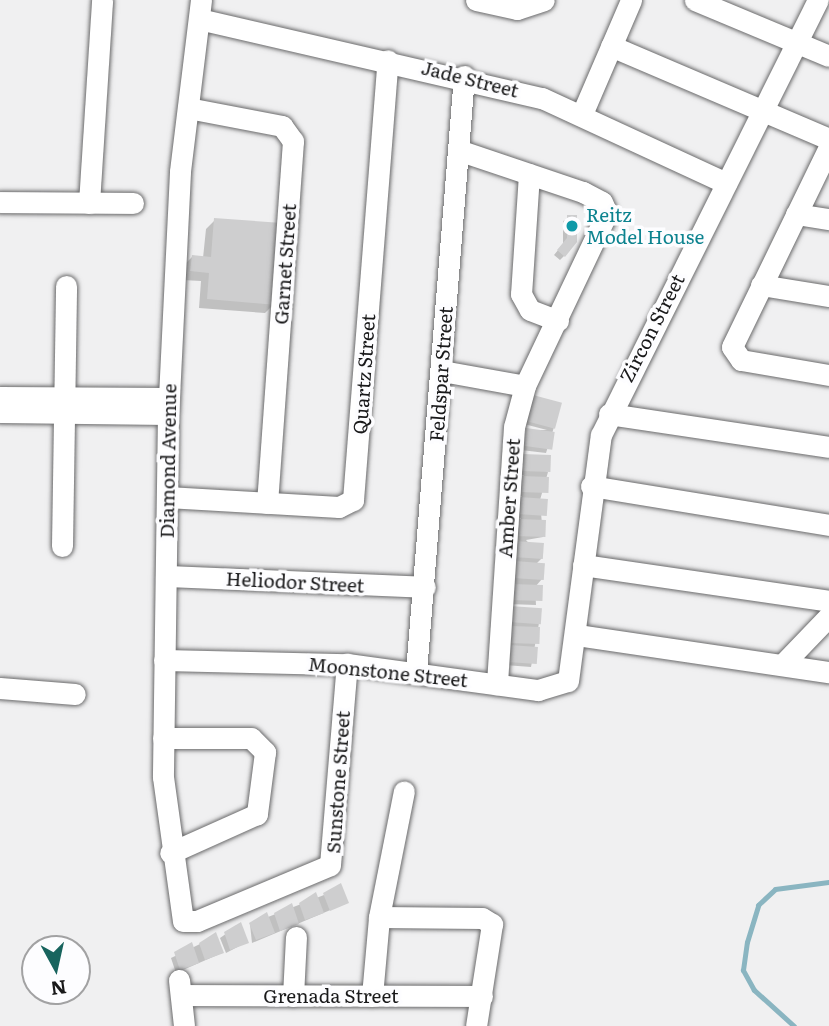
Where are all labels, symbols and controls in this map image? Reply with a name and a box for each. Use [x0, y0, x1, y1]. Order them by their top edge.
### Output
street label: Jade Street [419, 56, 521, 102]
street label: Garnet Street [269, 203, 301, 325]
place label: Reitz Model House [586, 204, 704, 248]
marker: Reitz Model House [564, 218, 580, 234]
street label: Zircon Street [615, 270, 689, 386]
street label: Feldspar Street [425, 305, 457, 443]
street label: Quartz Street [348, 313, 380, 435]
street label: Diamond Avenue [155, 383, 181, 539]
street label: Amber Street [493, 437, 525, 559]
street label: Heliodor Street [225, 567, 365, 597]
street label: Moonstone Street [307, 652, 469, 692]
street label: Sunstone Street [322, 710, 354, 854]
north arrow [21, 935, 91, 1005]
text: N [49, 974, 68, 1004]
street label: Grenada Street [263, 985, 399, 1007]

